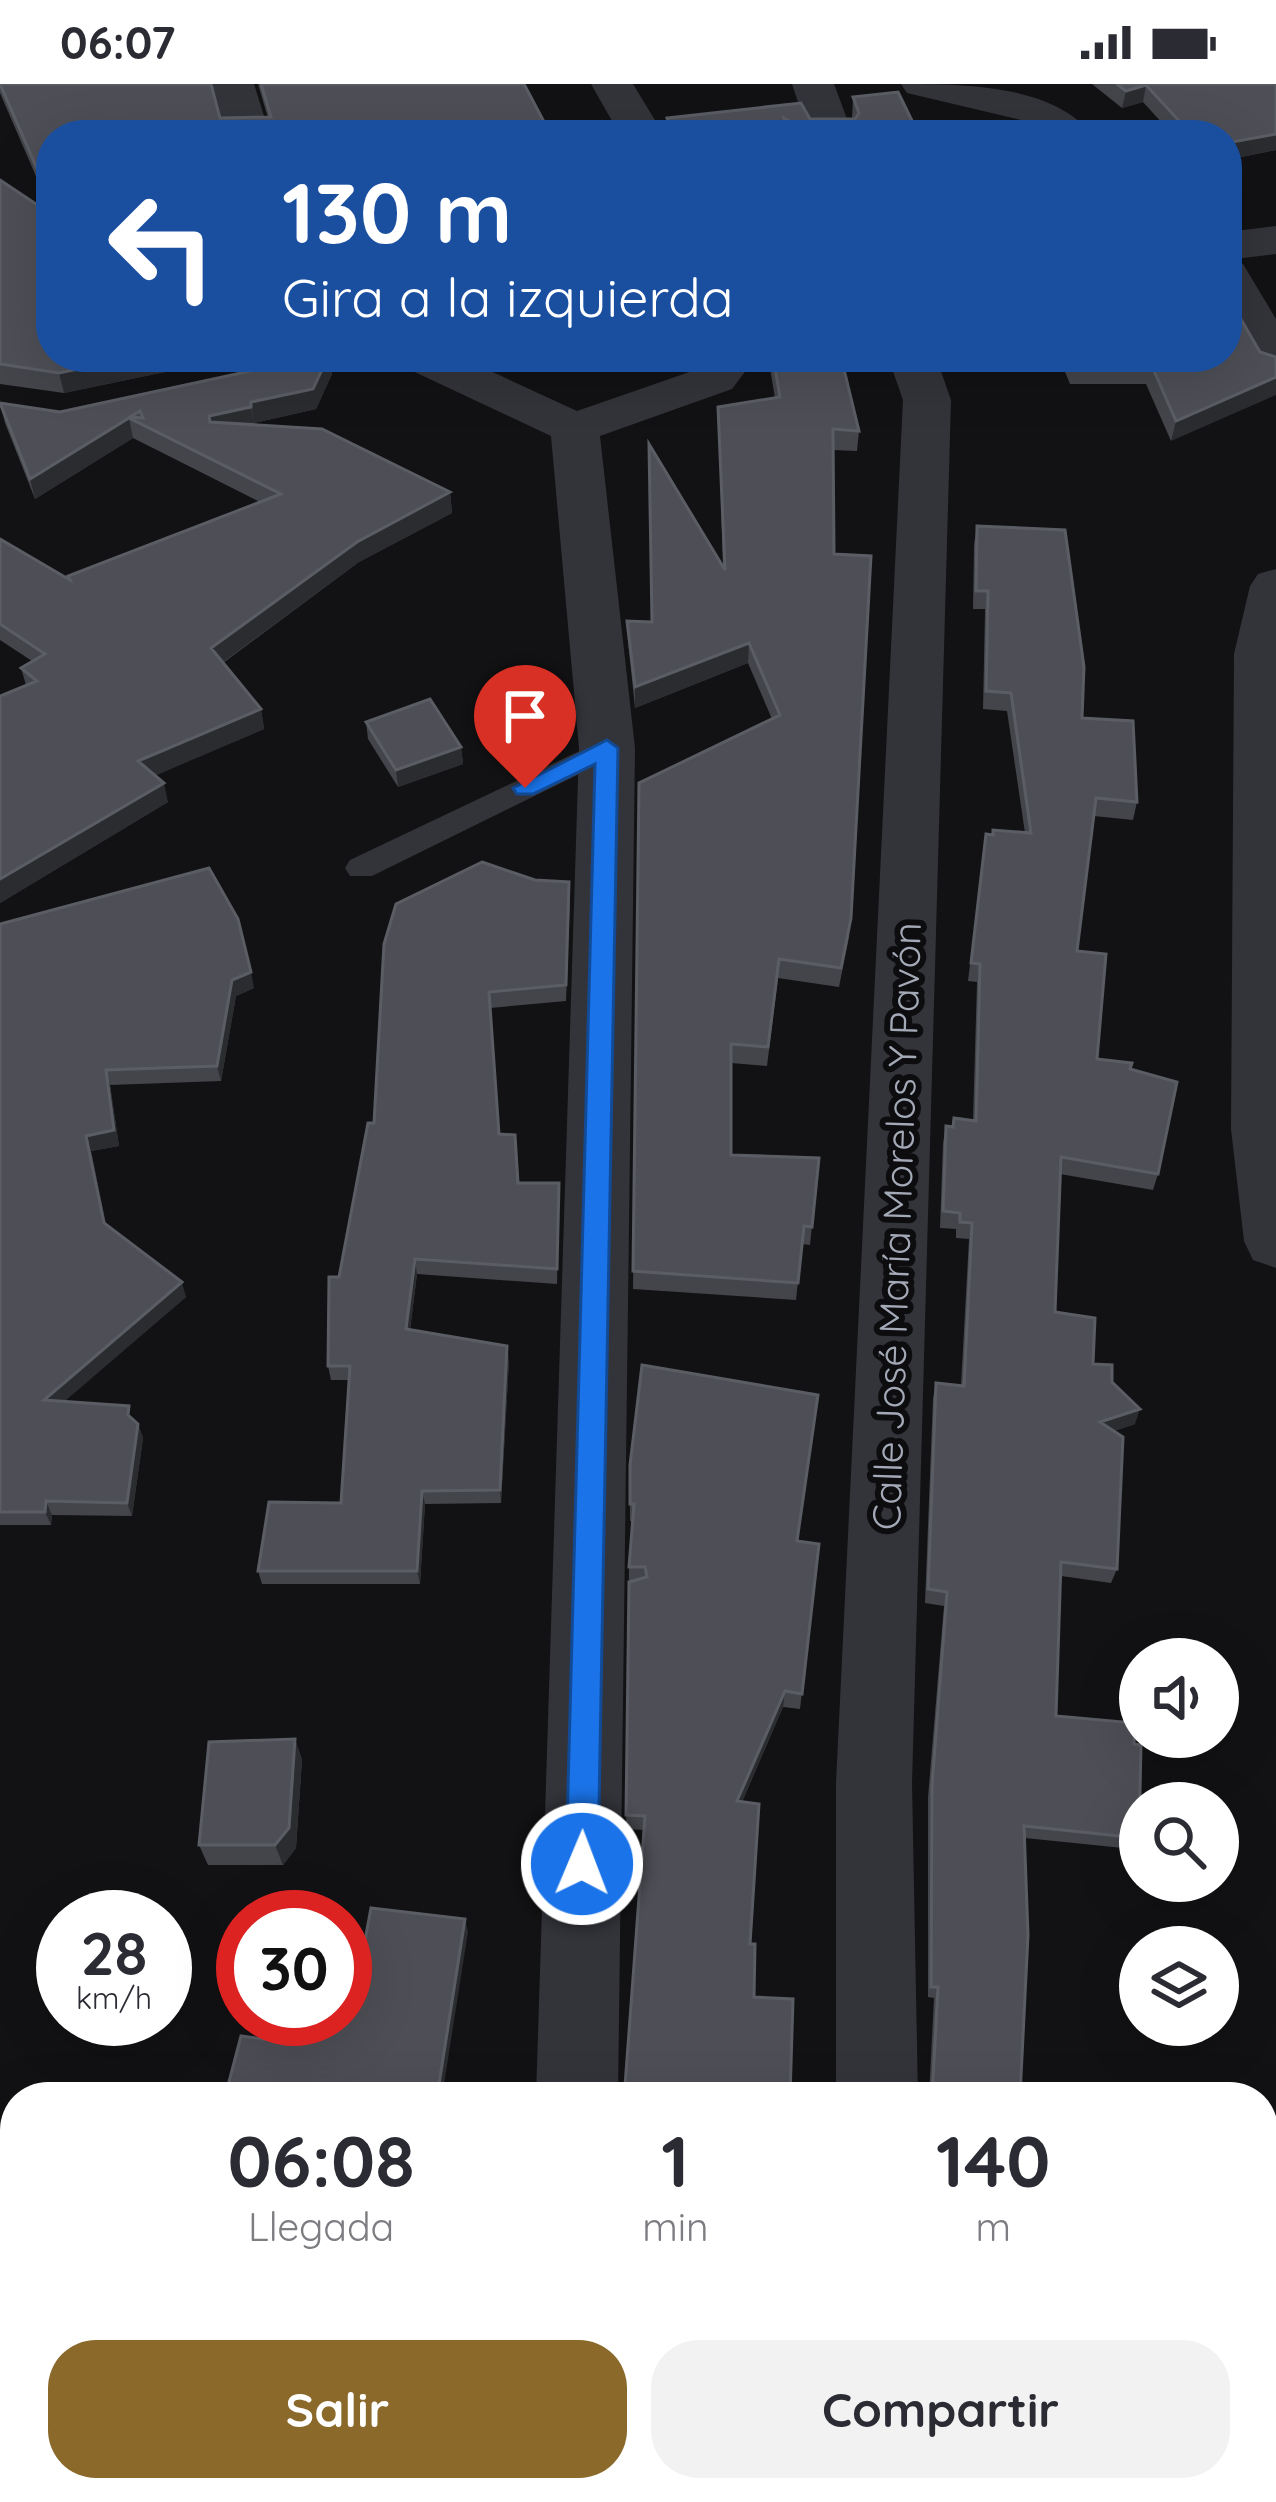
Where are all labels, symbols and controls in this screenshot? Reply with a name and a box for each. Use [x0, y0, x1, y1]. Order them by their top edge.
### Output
text: 06:07 [60, 14, 175, 70]
text: 130 m [282, 159, 512, 264]
icon: left [84, 168, 240, 324]
text: Gira a la izquierda [282, 263, 734, 331]
pin [474, 665, 576, 788]
icon: arrive [492, 683, 558, 749]
street label: Calle José María Morelos Y Pavón [861, 921, 931, 1531]
map controls [1119, 1638, 1239, 2046]
button: sound [1119, 1638, 1239, 1758]
button: search [1119, 1782, 1239, 1902]
position arrow [519, 1801, 645, 1927]
speed limit sign: 30 [216, 1890, 372, 2046]
text: 28 [80, 1915, 148, 1990]
button: layers [1119, 1926, 1239, 2046]
text: km/h [76, 1979, 152, 2017]
text: 06:08 [227, 2115, 415, 2205]
text: 1 [661, 2115, 689, 2205]
text: 140 [936, 2115, 1051, 2205]
text: Llegada [248, 2202, 394, 2251]
text: min [642, 2202, 709, 2251]
text: m [975, 2202, 1011, 2251]
button: Salir [48, 2340, 627, 2478]
button: Compartir [651, 2340, 1230, 2478]

